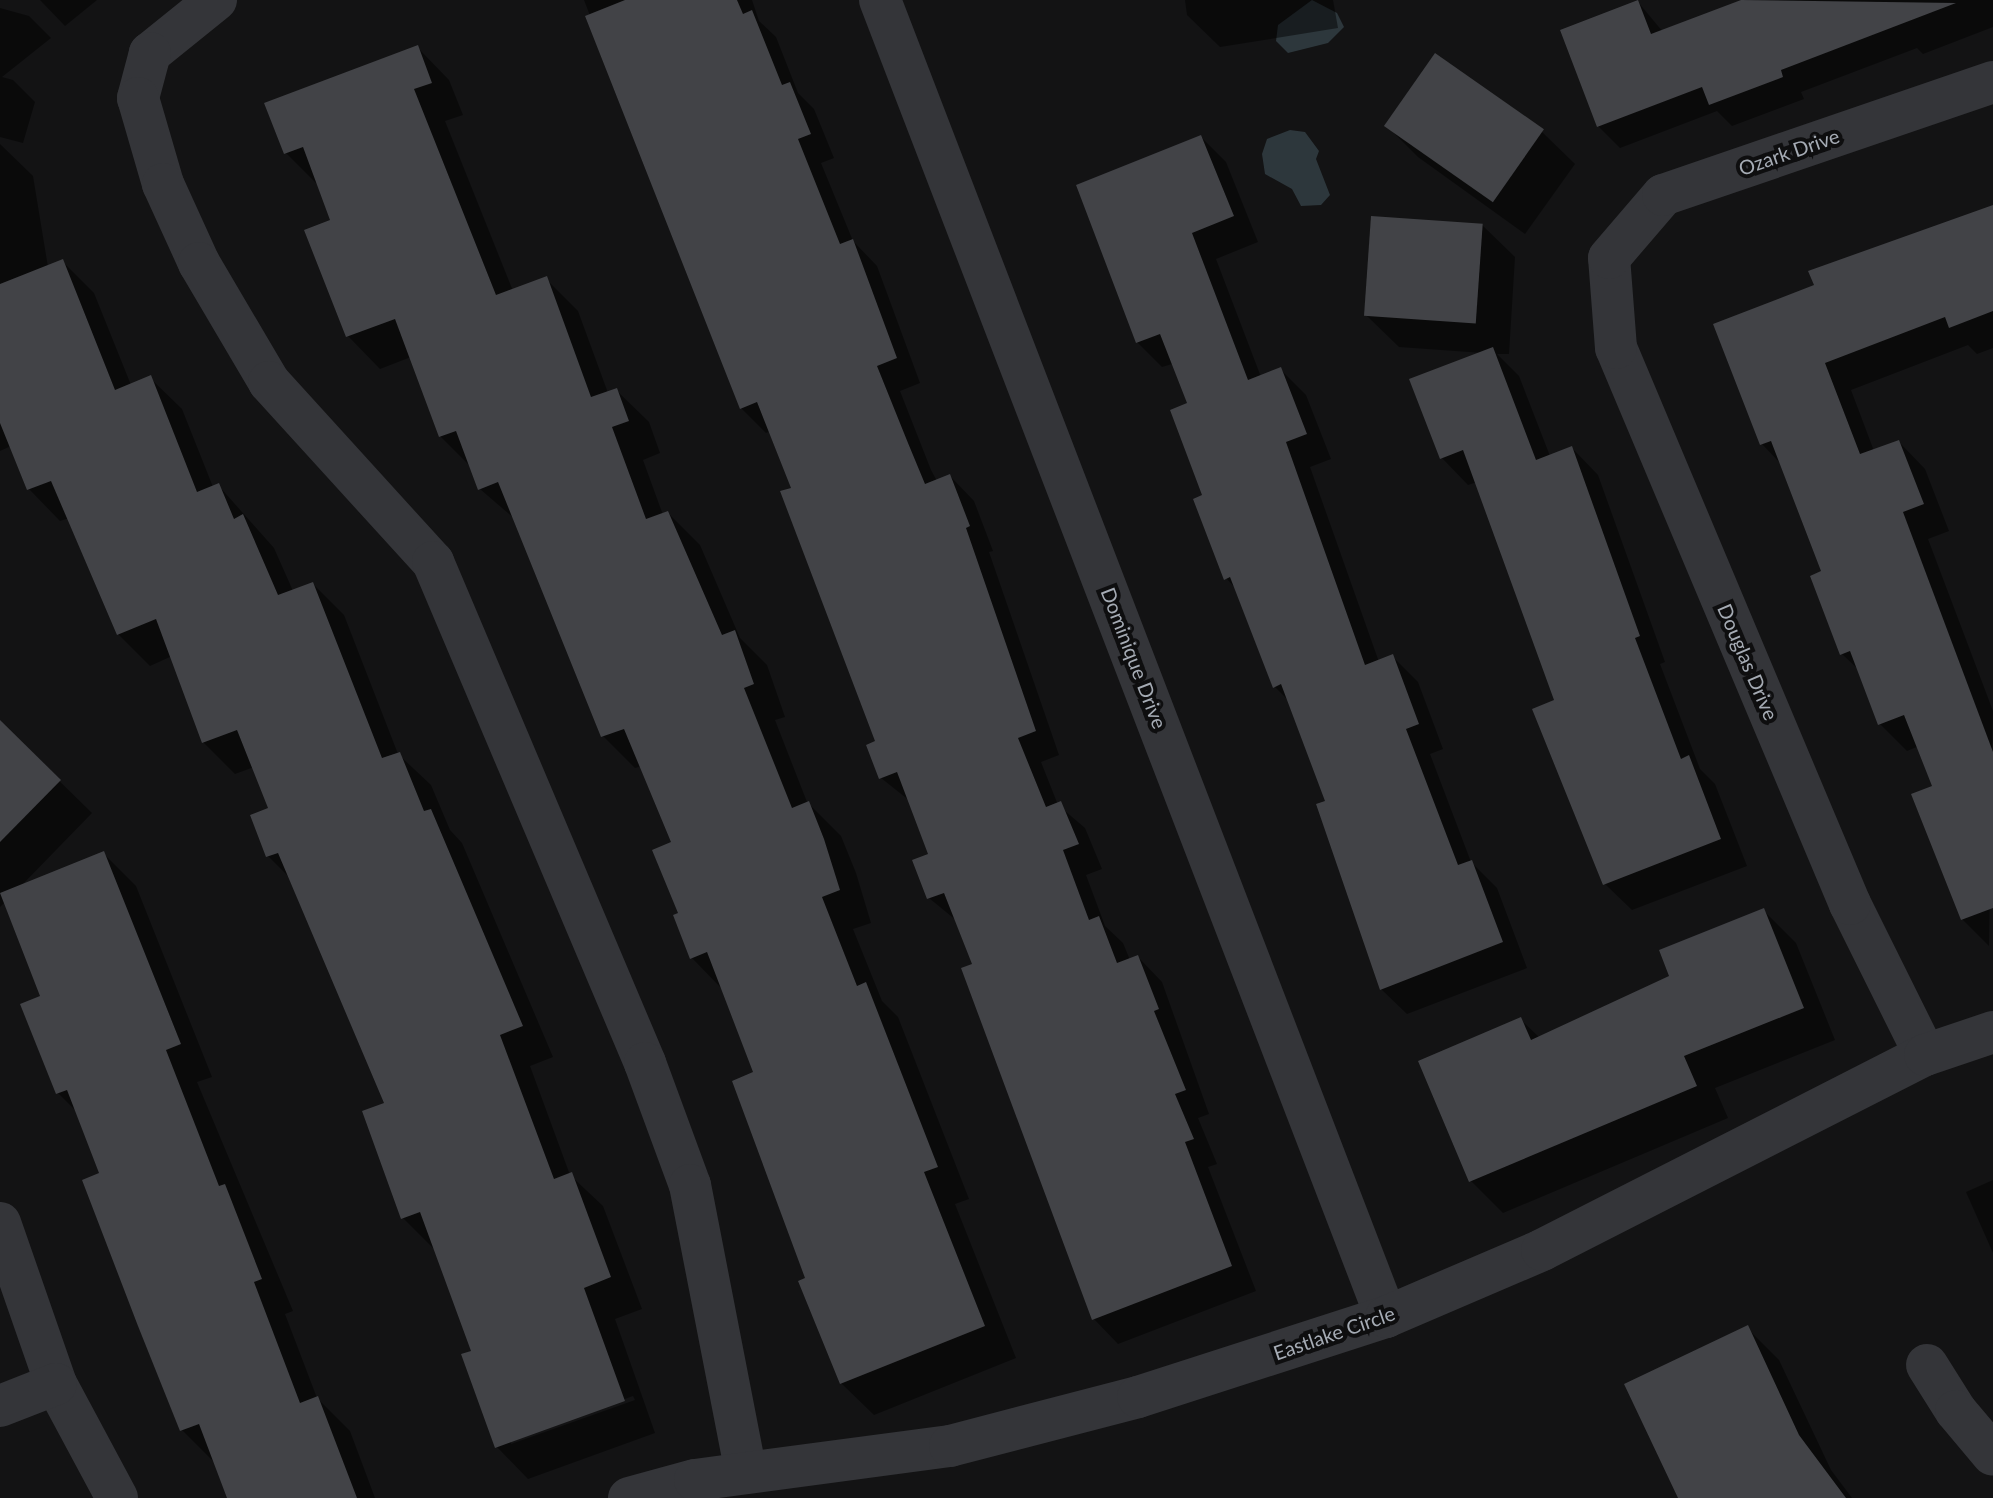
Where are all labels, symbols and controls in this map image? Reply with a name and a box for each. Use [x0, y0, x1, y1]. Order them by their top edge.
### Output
street label: Ozark Drive [1735, 124, 1843, 180]
street label: Dominique Drive [1096, 584, 1172, 732]
street label: Douglas Drive [1713, 600, 1783, 724]
street label: Eastlake Circle [1270, 1301, 1398, 1365]

